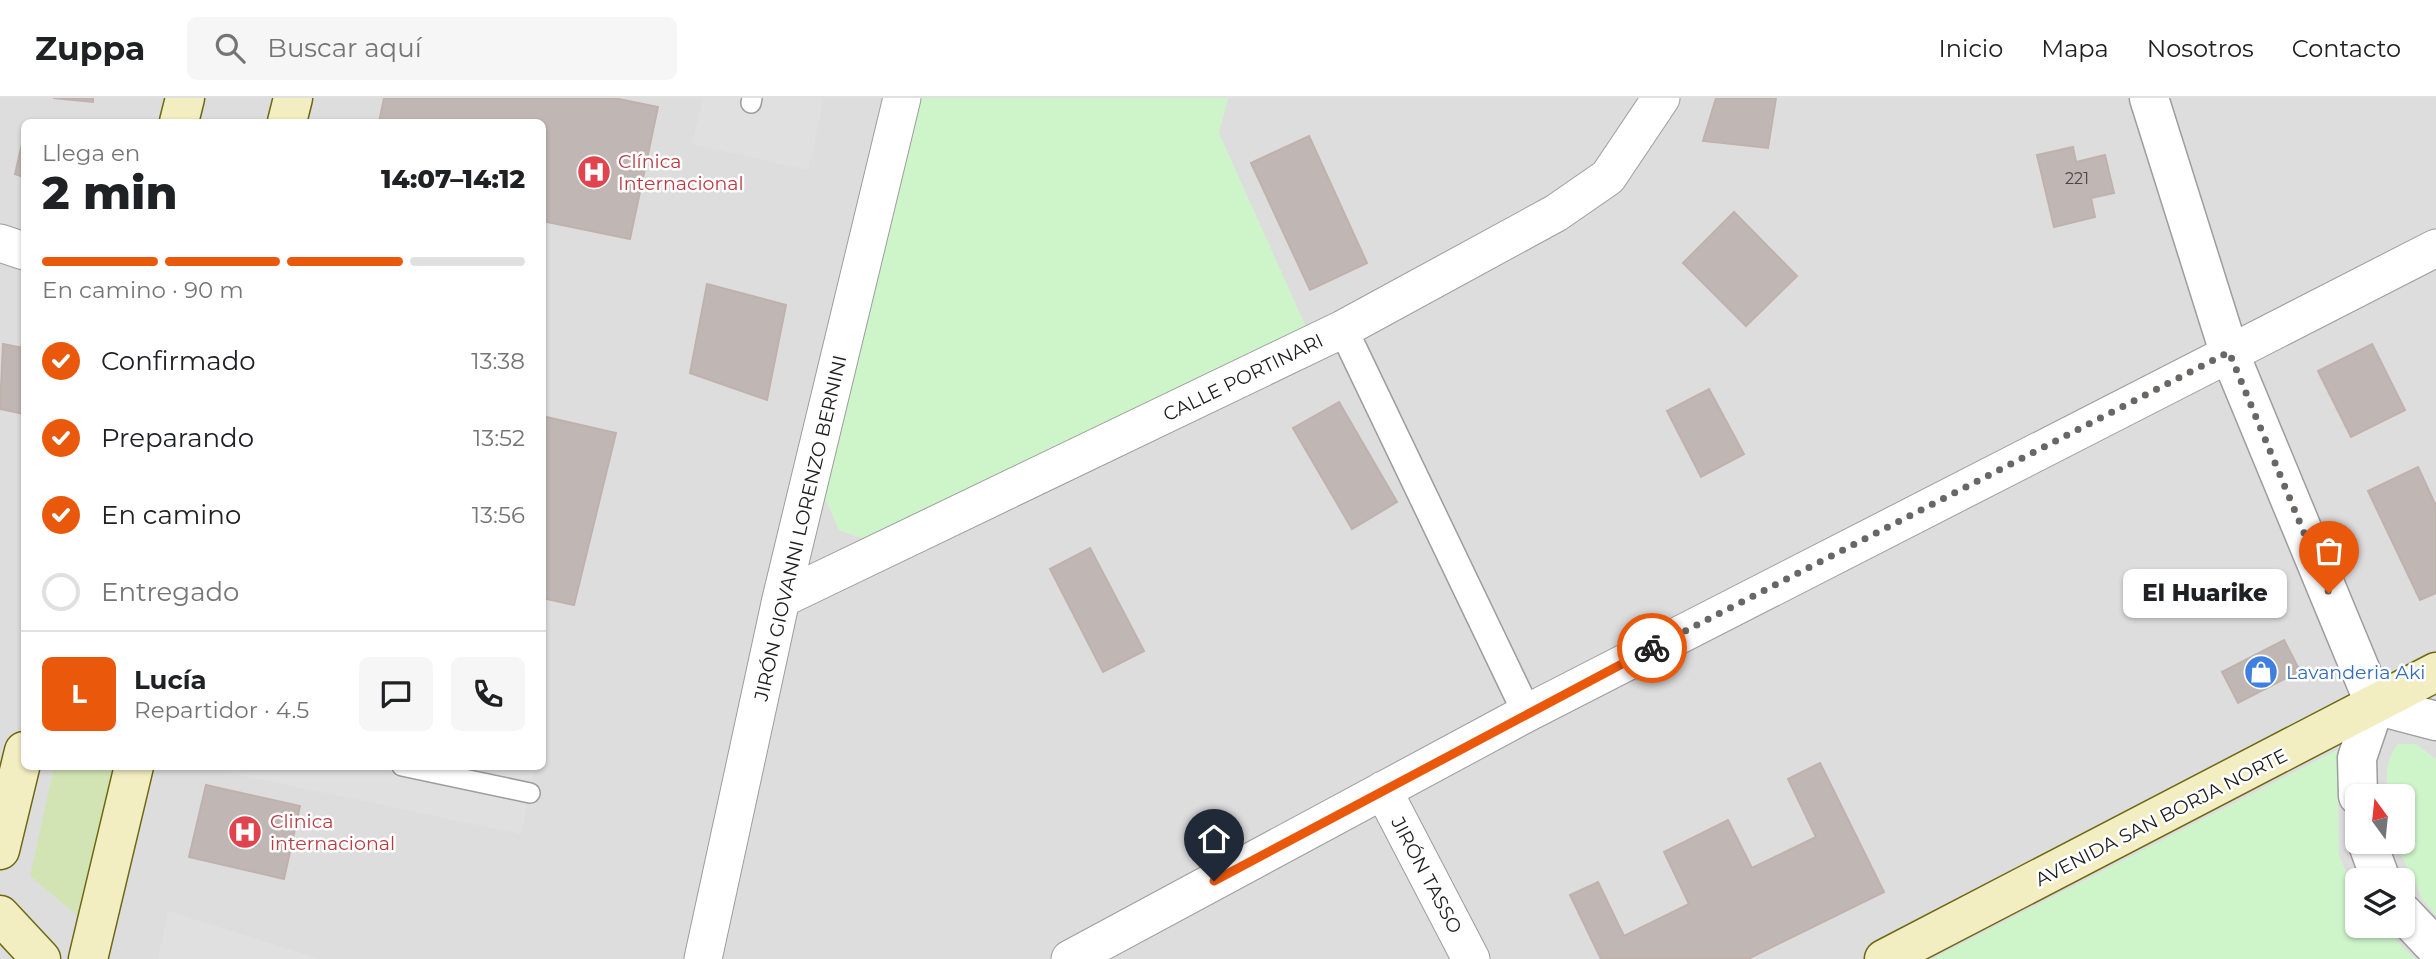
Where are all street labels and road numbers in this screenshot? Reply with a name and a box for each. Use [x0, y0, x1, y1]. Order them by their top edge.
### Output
street label: CALLE PORTINARI [1159, 329, 1327, 426]
street label: JIRÓN GIOVANNI LORENZO BERNINI [749, 353, 852, 704]
street label: AVENIDA SAN BORJA NORTE [2031, 744, 2291, 891]
street label: JIRÓN TASSO [1386, 812, 1467, 937]

